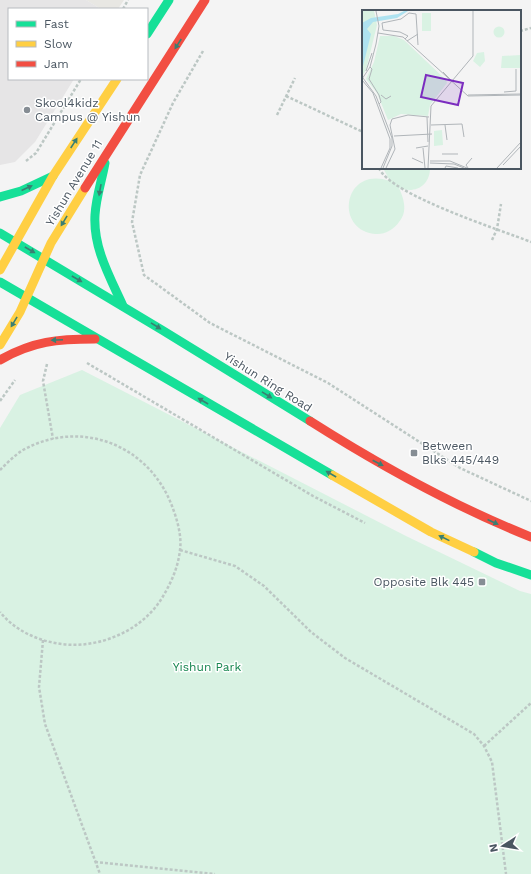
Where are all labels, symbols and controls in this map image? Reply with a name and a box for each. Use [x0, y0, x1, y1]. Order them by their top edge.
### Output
legend [8, 8, 148, 80]
inset map [362, 10, 521, 169]
text: Fast [44, 17, 69, 31]
text: Slow [44, 37, 72, 51]
one-way arrow [174, 38, 181, 50]
text: Jam [44, 57, 69, 71]
place label: Skool4kidz Campus @ Yishun [35, 96, 141, 124]
marker: Skool4kidz Campus @ Yishun [22, 105, 32, 115]
street label: Yishun Avenue 11 [43, 137, 105, 229]
one-way arrow [71, 138, 78, 149]
one-way arrow [97, 184, 103, 196]
one-way arrow [21, 185, 33, 191]
one-way arrow [61, 215, 68, 227]
one-way arrow [24, 247, 36, 254]
one-way arrow [71, 275, 83, 282]
one-way arrow [10, 317, 18, 327]
one-way arrow [151, 322, 161, 330]
one-way arrow [51, 336, 63, 343]
street label: Yishun Ring Road [221, 349, 315, 415]
one-way arrow [261, 391, 273, 398]
one-way arrow [197, 398, 209, 405]
place label: Between Blks 445/449 [422, 439, 499, 467]
marker: Between Blks 445/449 [409, 448, 419, 458]
one-way arrow [372, 459, 383, 466]
one-way arrow [325, 471, 336, 478]
one-way arrow [487, 519, 499, 525]
one-way arrow [438, 535, 450, 541]
place label: Opposite Blk 445 [373, 575, 474, 589]
marker: Opposite Blk 445 [477, 577, 487, 587]
park label: Yishun Park [173, 660, 241, 674]
north arrow [483, 826, 523, 866]
text: N [487, 843, 501, 853]

